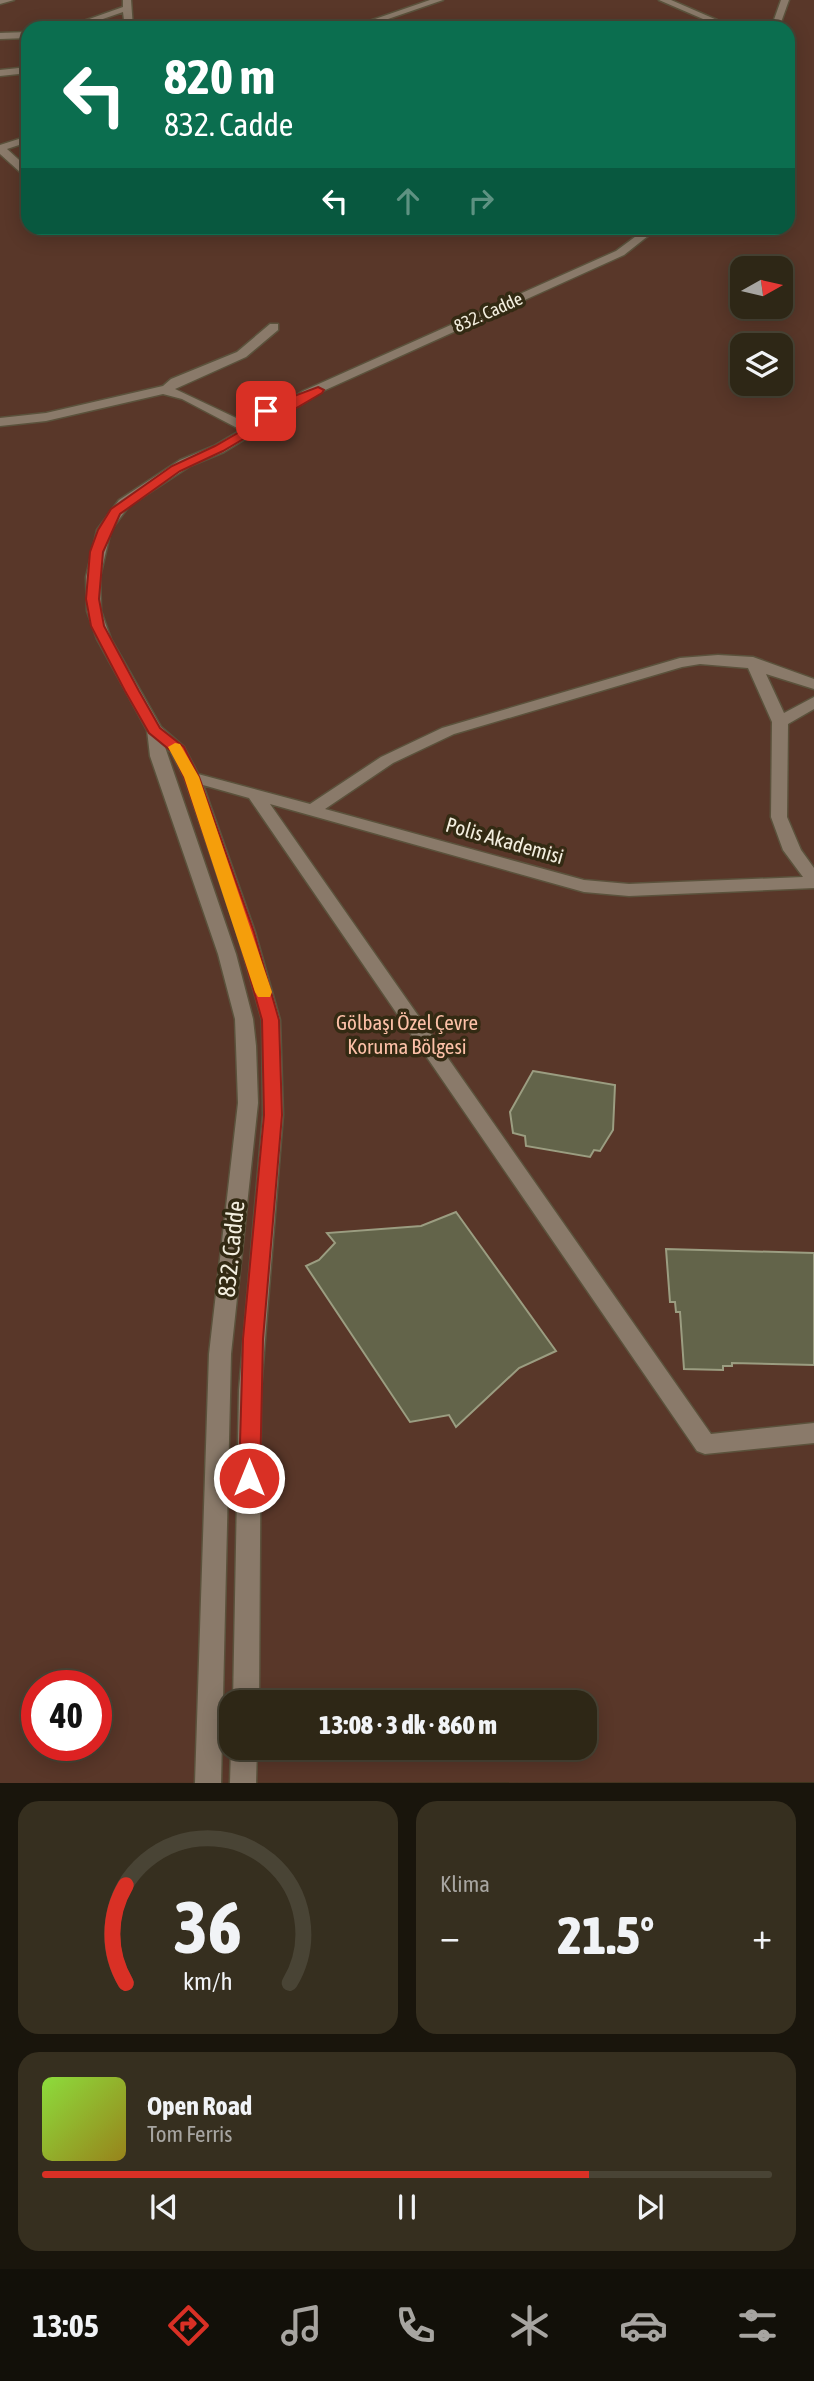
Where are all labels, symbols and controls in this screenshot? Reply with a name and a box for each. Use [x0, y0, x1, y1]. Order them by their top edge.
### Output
text: 820 m [164, 48, 275, 104]
icon: left [49, 49, 140, 140]
text: 832. Cadde [164, 106, 293, 143]
icon: left [316, 182, 354, 220]
icon: ahead [389, 182, 427, 220]
icon: right [462, 182, 500, 220]
north arrow [730, 256, 793, 318]
map controls [730, 256, 793, 396]
street label: 832. Cadde [450, 288, 526, 336]
button: layers [730, 333, 793, 396]
pin [236, 381, 296, 441]
icon: arrive [247, 392, 285, 430]
street label: Polis Akademisi [443, 812, 567, 868]
park label: Gölbaşı Özel Çevre Koruma Bölgesi [336, 1010, 478, 1058]
street label: 832. Cadde [213, 1199, 249, 1299]
position arrow [212, 1441, 286, 1515]
speed limit sign: 40 [21, 1670, 112, 1761]
text: 13:08 · 3 dk · 860 m [319, 1710, 497, 1740]
text: Klima [440, 1871, 490, 1897]
text: 36 [174, 1886, 242, 1969]
text: 21.5° [558, 1905, 654, 1965]
text: − [440, 1914, 460, 1957]
text: + [752, 1914, 772, 1957]
text: km/h [183, 1967, 233, 1995]
text: Open Road [147, 2091, 252, 2121]
text: Tom Ferris [147, 2121, 232, 2147]
icon: previous [145, 2188, 183, 2226]
icon: pause [388, 2188, 426, 2226]
icon: next [631, 2188, 669, 2226]
icon: directions [164, 2301, 213, 2350]
icon: music [277, 2301, 326, 2350]
icon: phone [391, 2301, 440, 2350]
icon: climate [505, 2301, 554, 2350]
icon: car [619, 2301, 668, 2350]
icon: filters [733, 2301, 782, 2350]
text: 13:05 [32, 2307, 99, 2344]

